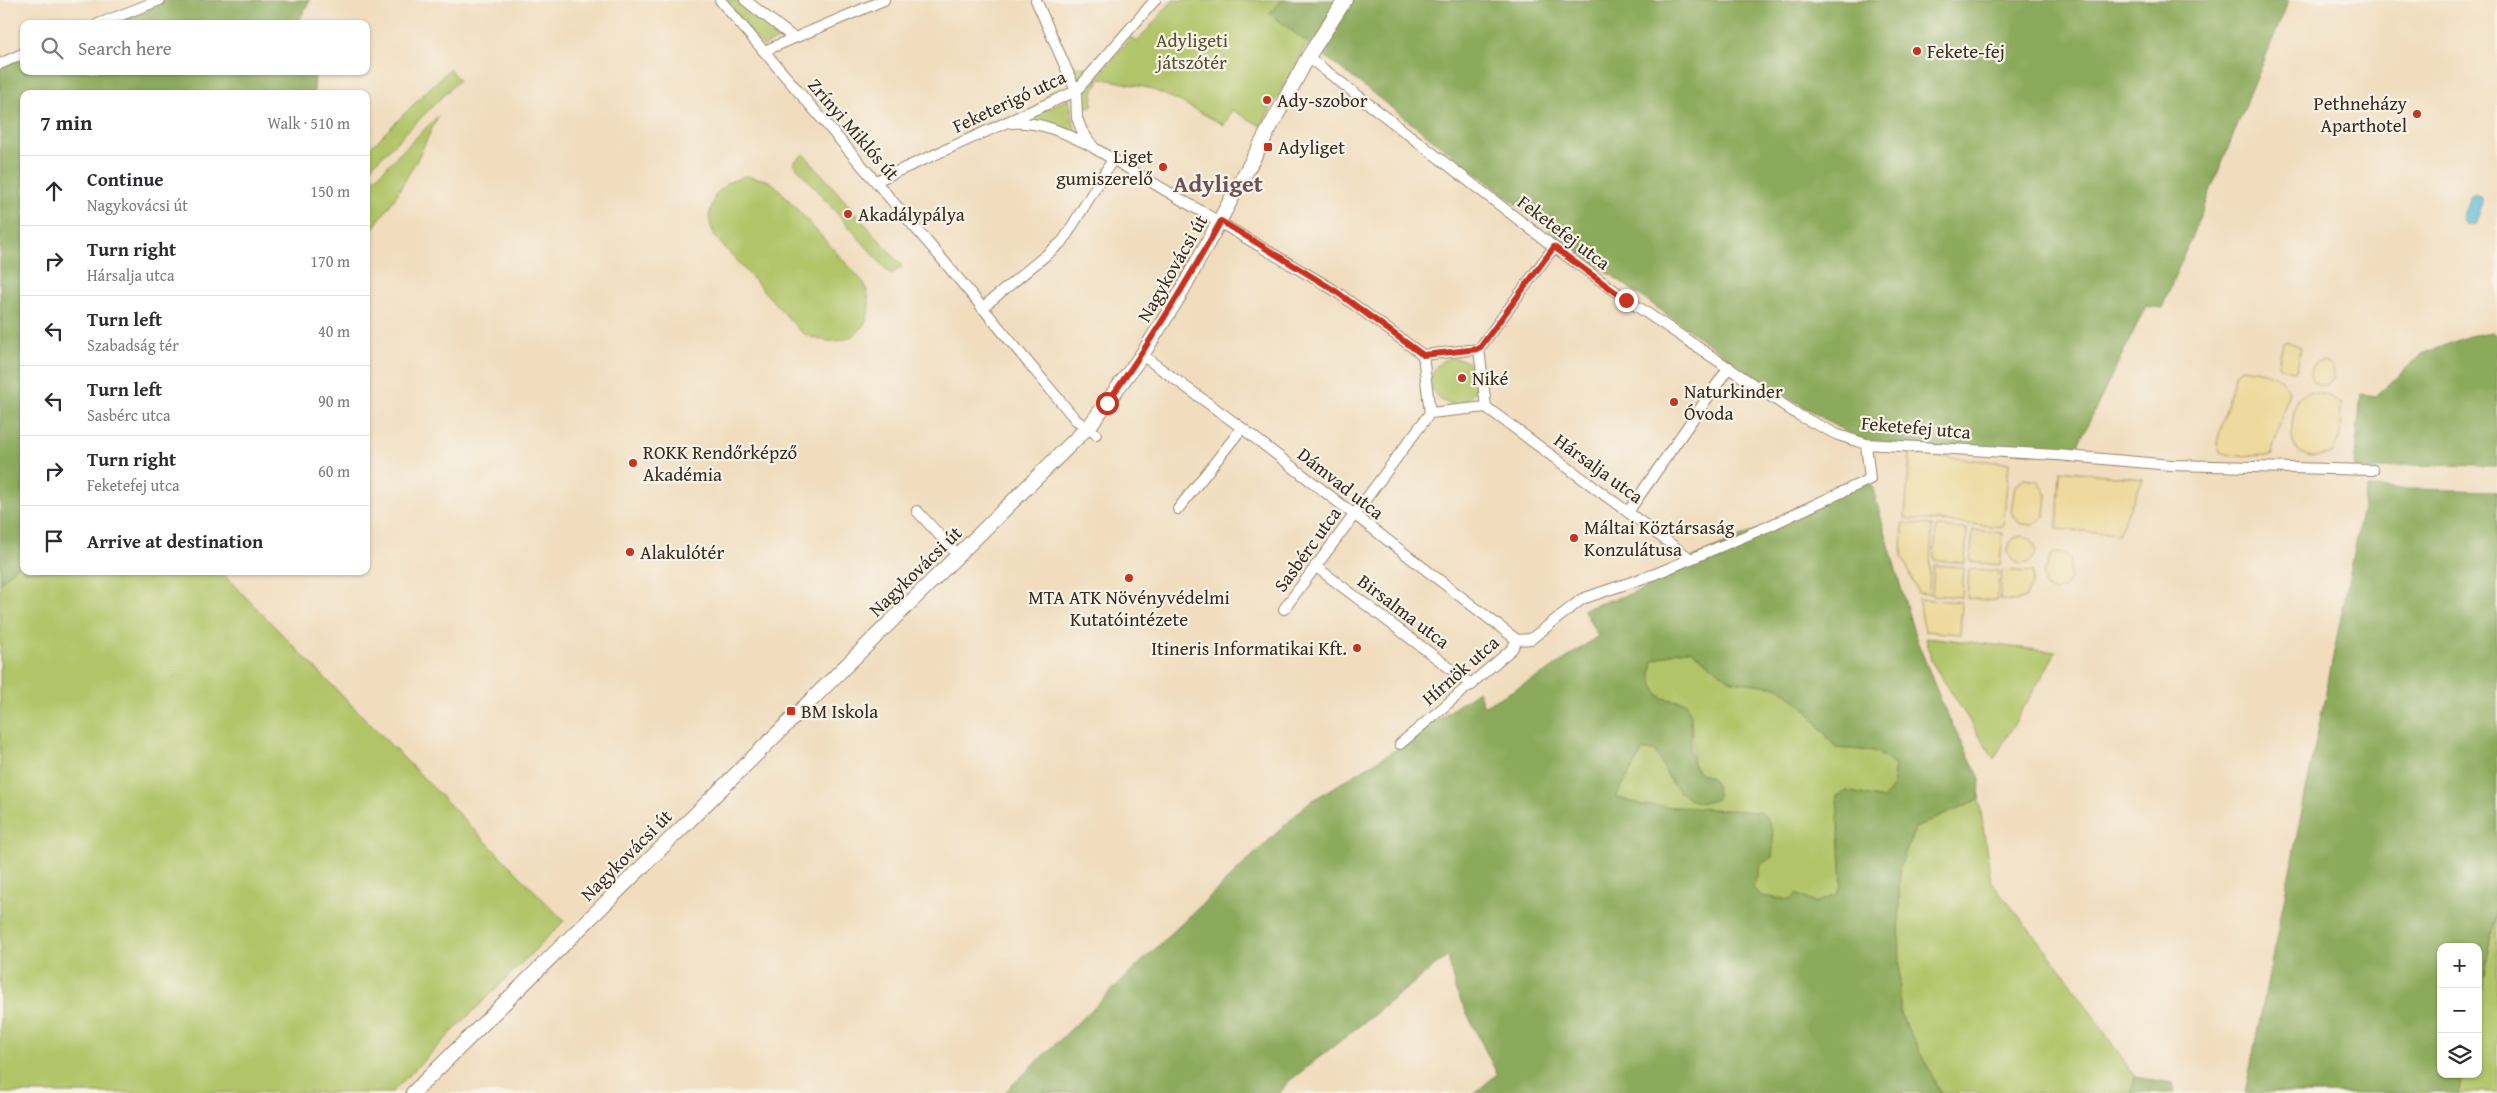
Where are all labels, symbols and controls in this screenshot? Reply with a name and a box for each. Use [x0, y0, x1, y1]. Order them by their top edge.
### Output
search box [20, 20, 370, 75]
park label: Adyligeti játszótér [1154, 26, 1228, 76]
icon: search [38, 34, 66, 62]
text: Search here [78, 34, 172, 62]
place label: Fekete-fej [1927, 37, 2005, 65]
marker: Fekete-fej [1911, 45, 1923, 57]
street label: Feketerigó utca [948, 62, 1070, 139]
street label: Zrínyi Miklós út [802, 72, 906, 186]
place label: Ady-szobor [1277, 86, 1368, 114]
place label: Pethneházy Aparthotel [2313, 89, 2408, 139]
marker: Ady-szobor [1261, 94, 1273, 106]
text: 7 min [40, 107, 92, 138]
marker: Pethneházy Aparthotel [2411, 108, 2423, 120]
text: Walk · 510 m [267, 111, 350, 135]
place label: Adyliget [1278, 133, 1345, 161]
marker: Adyliget [1262, 141, 1274, 153]
place label: Liget gumiszerelő [1056, 142, 1153, 192]
marker: Liget gumiszerelő [1157, 161, 1169, 173]
text: Continue [87, 165, 164, 193]
district label: Adyliget [1173, 166, 1263, 201]
icon: ahead [40, 177, 68, 205]
text: 150 m [310, 179, 350, 203]
street label: Feketefej utca [1512, 188, 1616, 276]
text: Nagykovácsi út [87, 193, 188, 217]
place label: Akadálypálya [858, 200, 965, 228]
marker: Akadálypálya [842, 208, 854, 220]
street label: Nagykovácsi út [1130, 209, 1214, 327]
text: Turn right [87, 235, 176, 263]
icon: right [40, 247, 68, 275]
text: 170 m [310, 249, 350, 273]
text: Hársalja utca [87, 263, 175, 287]
route end [1615, 289, 1638, 312]
text: Turn left [87, 305, 162, 333]
icon: left [40, 317, 68, 345]
text: 40 m [318, 319, 350, 343]
text: Szabadság tér [87, 333, 179, 357]
place label: Niké [1472, 364, 1508, 392]
marker: Niké [1456, 372, 1468, 384]
text: Turn left [87, 375, 162, 403]
place label: Naturkinder Óvoda [1684, 377, 1783, 427]
icon: left [40, 387, 68, 415]
text: 90 m [318, 389, 350, 413]
route start [1096, 392, 1119, 415]
marker: Naturkinder Óvoda [1668, 396, 1680, 408]
text: Sasbérc utca [87, 403, 170, 427]
street label: Feketefej utca [1860, 408, 1972, 446]
street label: Hársalja utca [1549, 426, 1649, 510]
place label: ROKK Rendőrképző Akadémia [643, 438, 797, 488]
street label: Dámvad utca [1292, 440, 1390, 526]
text: Turn right [87, 445, 176, 473]
icon: right [40, 457, 68, 485]
marker: ROKK Rendőrképző Akadémia [627, 457, 639, 469]
text: 60 m [318, 459, 350, 483]
text: Feketefej utca [87, 473, 180, 497]
street label: Sasbérc utca [1267, 501, 1347, 597]
place label: Máltai Köztársaság Konzulátusa [1584, 513, 1735, 563]
street label: Nagykovácsi út [862, 519, 968, 623]
icon: arrive [40, 527, 68, 555]
text: Arrive at destination [87, 527, 263, 555]
marker: Máltai Köztársaság Konzulátusa [1568, 532, 1580, 544]
place label: Alakulótér [640, 538, 724, 566]
marker: Alakulótér [624, 546, 636, 558]
street label: Birsalma utca [1352, 567, 1456, 655]
marker: MTA ATK Növényvédelmi Kutatóintézete [1123, 572, 1135, 584]
place label: MTA ATK Növényvédelmi Kutatóintézete [1028, 583, 1230, 633]
street label: Hírnök utca [1415, 628, 1505, 712]
place label: Itineris Informatikai Kft. [1151, 634, 1347, 662]
marker: Itineris Informatikai Kft. [1351, 642, 1363, 654]
place label: BM Iskola [801, 697, 878, 725]
marker: BM Iskola [785, 705, 797, 717]
street label: Nagykovácsi út [574, 803, 678, 907]
map controls [2437, 943, 2482, 1078]
button: + [2437, 943, 2482, 988]
button: − [2437, 988, 2482, 1033]
button: layers [2437, 1033, 2482, 1078]

